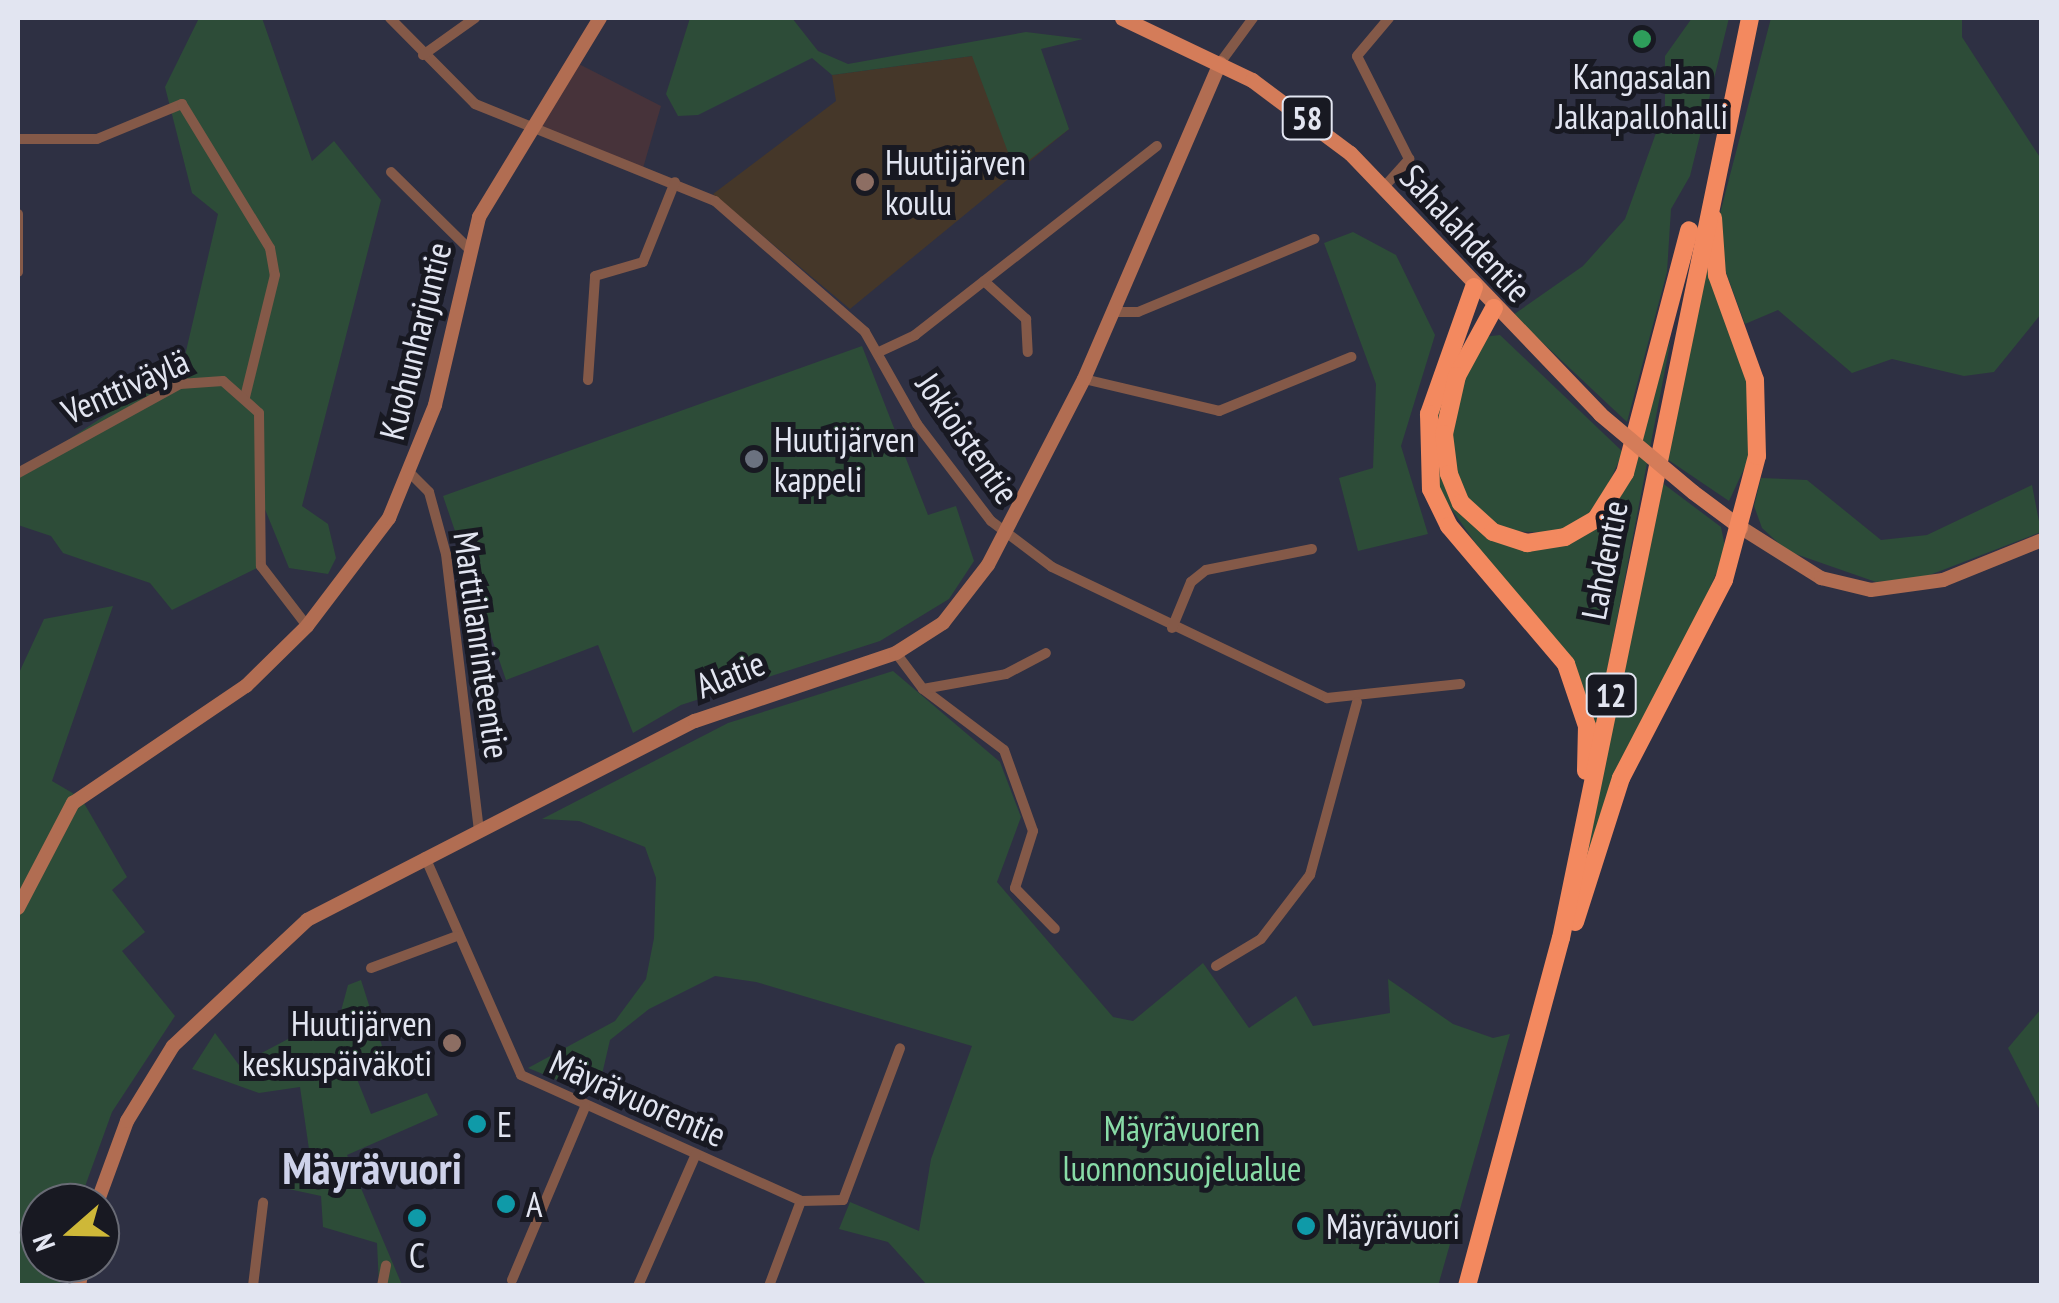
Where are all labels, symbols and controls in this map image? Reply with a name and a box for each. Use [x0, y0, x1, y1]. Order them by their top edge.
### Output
marker: Kangasalan Jalkapallohalli [1631, 28, 1653, 50]
place label: Kangasalan Jalkapallohalli [1556, 55, 1728, 137]
road number: 58 [1280, 91, 1334, 145]
place label: Huutijärven koulu [885, 141, 1026, 223]
street label: Sahalahdentie [1392, 156, 1540, 310]
marker: Huutijärven koulu [854, 171, 876, 193]
street label: Kuohunharjuntie [370, 238, 460, 444]
street label: Venttiväylä [55, 340, 195, 432]
street label: Jokioistentie [908, 364, 1028, 512]
place label: Huutijärven kappeli [774, 418, 915, 500]
marker: Huutijärven kappeli [743, 448, 765, 470]
street label: Lahdentie [1572, 497, 1636, 623]
street label: Marttilanrinteentie [445, 529, 519, 761]
street label: Alatie [690, 641, 770, 707]
road number: 12 [1584, 668, 1638, 722]
place label: Huutijärven keskuspäiväkoti [242, 1002, 432, 1084]
marker: Huutijärven keskuspäiväkoti [441, 1032, 463, 1054]
street label: Mäyrävuorentie [544, 1041, 732, 1155]
place label: E [497, 1103, 512, 1145]
park label: Mäyrävuoren luonnonsuojelualue [1063, 1107, 1301, 1189]
marker: E [466, 1113, 488, 1135]
district label: Mäyrävuori [282, 1141, 462, 1195]
north arrow [20, 1183, 120, 1283]
place label: A [526, 1183, 543, 1225]
marker: A [495, 1193, 517, 1215]
place label: Mäyrävuori [1326, 1205, 1460, 1247]
marker: C [406, 1207, 428, 1229]
marker: Mäyrävuori [1295, 1215, 1317, 1237]
text: N [23, 1229, 63, 1256]
place label: C [409, 1234, 425, 1276]

